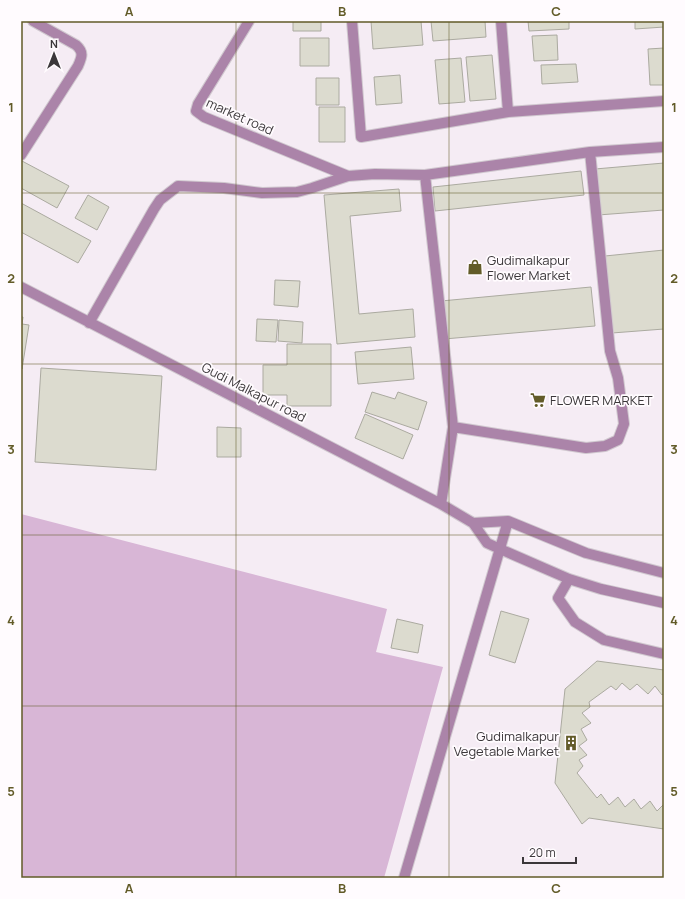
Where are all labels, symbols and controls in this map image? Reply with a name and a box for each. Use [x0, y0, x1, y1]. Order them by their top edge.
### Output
text: A [125, 2, 134, 20]
text: B [338, 2, 346, 20]
text: C [551, 2, 561, 20]
north arrow [34, 34, 74, 74]
text: N [50, 36, 58, 51]
street label: market road [204, 93, 276, 139]
text: 1 [8, 98, 14, 116]
text: 1 [671, 98, 677, 116]
place label: Gudimalkapur Flower Market [487, 251, 571, 284]
shop icon: Gudimalkapur Flower Market [466, 258, 484, 276]
text: 2 [7, 269, 15, 287]
text: 2 [670, 269, 678, 287]
street label: Gudi Malkapur road [199, 358, 309, 426]
supermarket icon: FLOWER MARKET [529, 391, 547, 409]
place label: FLOWER MARKET [550, 391, 653, 409]
text: 3 [7, 440, 15, 458]
text: 3 [670, 440, 678, 458]
text: 4 [7, 611, 15, 629]
text: 4 [670, 611, 678, 629]
place label: Gudimalkapur Vegetable Market [454, 727, 559, 760]
building icon: Gudimalkapur Vegetable Market [562, 734, 580, 752]
text: 5 [7, 782, 15, 800]
text: 5 [670, 782, 678, 800]
scale bar [523, 839, 576, 865]
text: 20 m [529, 844, 556, 861]
text: A [125, 879, 134, 897]
text: B [338, 879, 346, 897]
text: C [551, 879, 561, 897]

